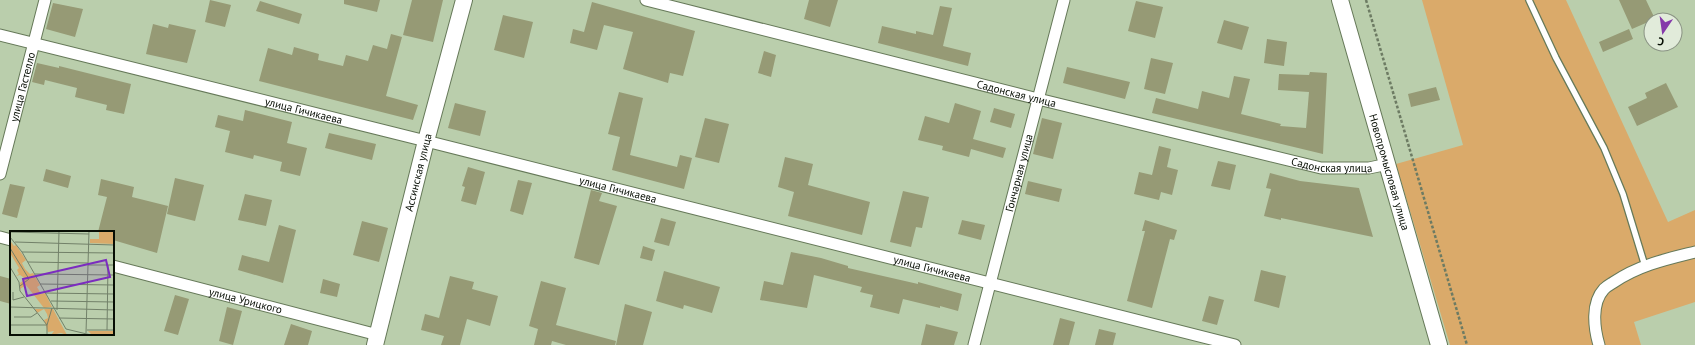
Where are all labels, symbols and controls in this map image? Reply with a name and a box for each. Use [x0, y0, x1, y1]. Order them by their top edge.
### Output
north arrow [1643, 12, 1683, 52]
text: С [1656, 34, 1665, 49]
street label: улица Гастелло [7, 50, 38, 123]
street label: Садонская улица [975, 77, 1058, 110]
street label: улица Гичикаева [264, 94, 344, 127]
street label: Новопромысловая улица [1366, 112, 1413, 232]
street label: Ассинская улица [402, 132, 435, 213]
street label: Гончарная улица [1002, 132, 1036, 213]
street label: Садонская улица [1290, 154, 1374, 175]
street label: улица Гичикаева [578, 173, 658, 206]
inset map [10, 231, 114, 335]
street label: улица Гичикаева [892, 252, 972, 285]
street label: улица Урицкого [208, 284, 284, 317]

